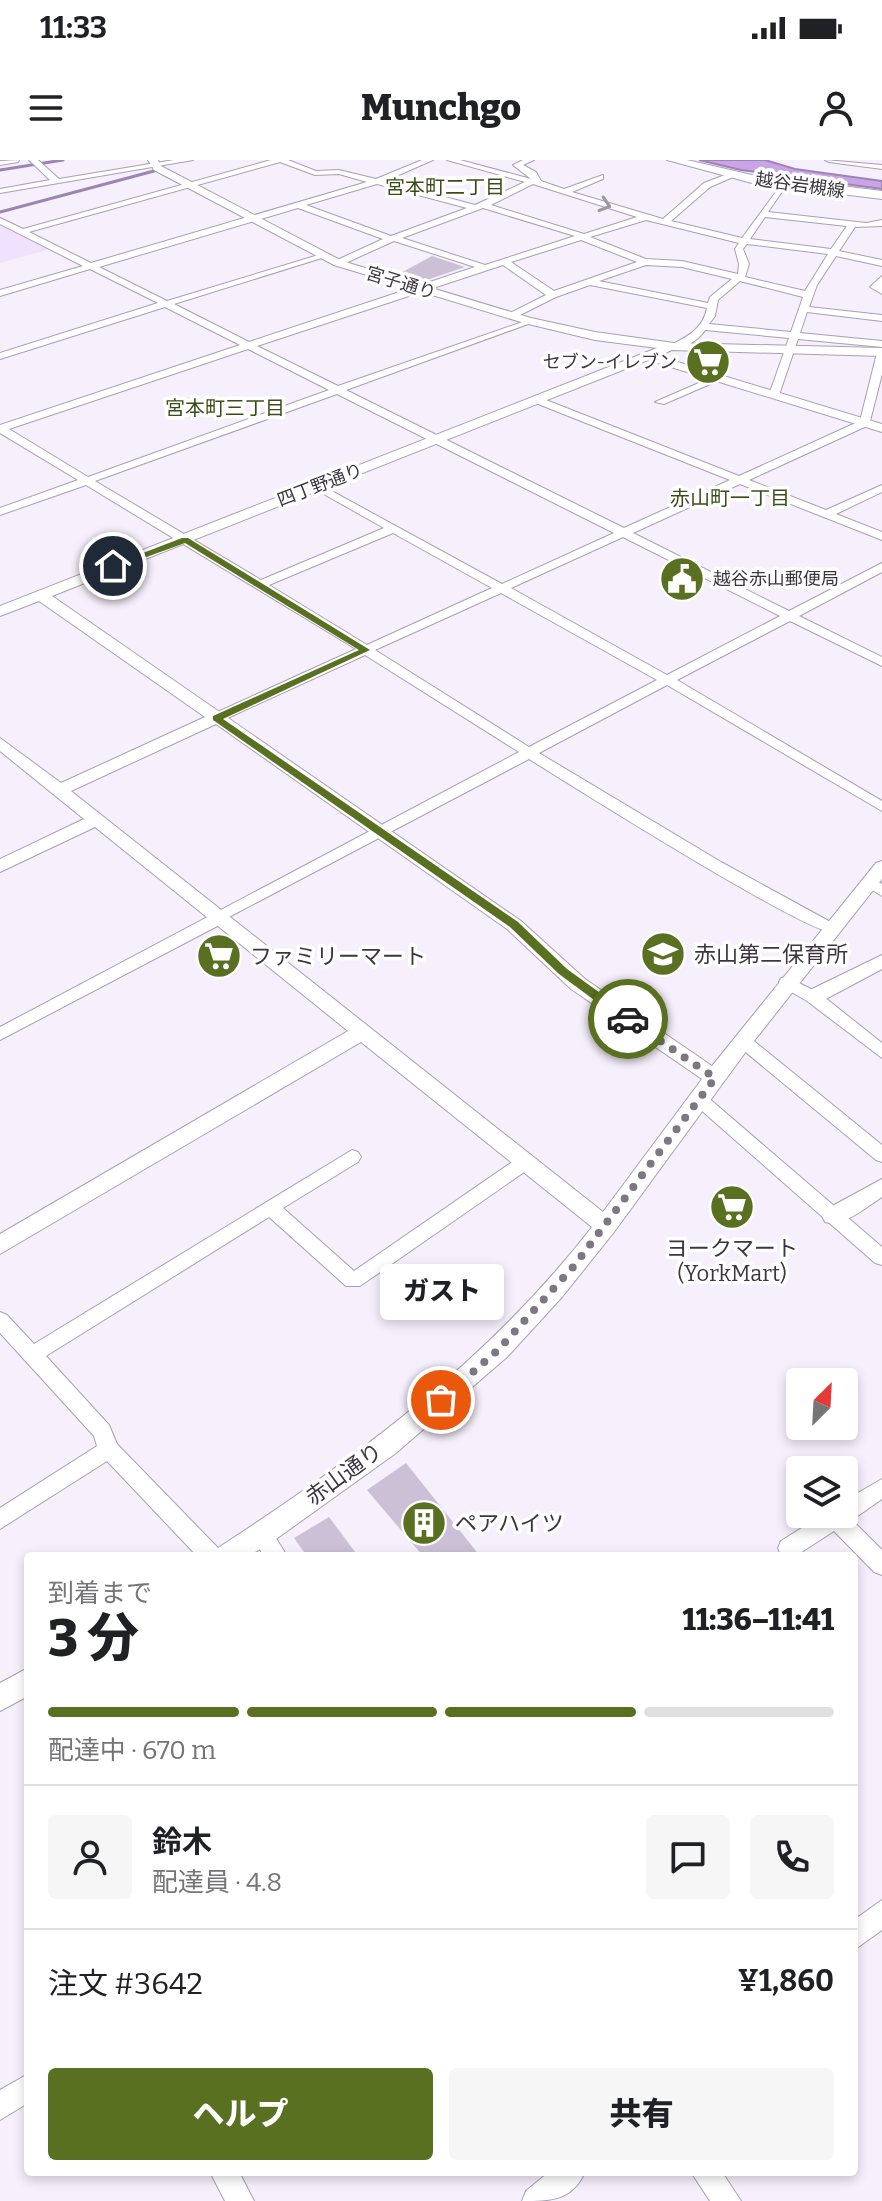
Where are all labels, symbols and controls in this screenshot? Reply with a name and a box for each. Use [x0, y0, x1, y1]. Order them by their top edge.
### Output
text: 11:33 [40, 10, 107, 46]
icon: menu [24, 86, 68, 130]
text: Munchgo [361, 86, 521, 130]
icon: person [814, 86, 858, 130]
street label: 越谷岩槻線 [754, 168, 846, 202]
district label: 宮本町二丁目 [385, 175, 505, 199]
one-way arrow [597, 196, 611, 212]
street label: 宮子通り [363, 262, 439, 304]
supermarket icon: セブン-イレブン [684, 338, 732, 386]
place label: セブン-イレブン [543, 351, 677, 373]
district label: 宮本町三丁目 [165, 396, 285, 420]
street label: 四丁野通り [274, 459, 366, 511]
district label: 赤山町一丁目 [670, 486, 790, 510]
pin [79, 532, 147, 600]
icon: home [91, 544, 135, 588]
public building icon: 越谷赤山郵便局 [658, 555, 706, 603]
place label: 越谷赤山郵便局 [713, 568, 839, 590]
school or university icon: 赤山第二保育所 [639, 930, 687, 978]
supermarket icon: ファミリーマート [195, 932, 243, 980]
place label: 赤山第二保育所 [694, 941, 848, 968]
place label: ファミリーマート [250, 943, 426, 970]
courier [588, 979, 668, 1059]
icon: car [606, 997, 650, 1041]
supermarket icon: ヨークマート (YorkMart) [708, 1183, 756, 1231]
place label: ヨークマート (YorkMart) [666, 1235, 798, 1287]
callout: ガスト [379, 1264, 503, 1320]
text: ガスト [403, 1276, 481, 1307]
pin [407, 1366, 475, 1434]
north arrow [786, 1368, 858, 1440]
map controls [786, 1368, 858, 1528]
icon: bag [419, 1378, 463, 1422]
street label: 赤山通り [300, 1437, 388, 1511]
button: layers [786, 1456, 858, 1528]
building icon: ペアハイツ [400, 1499, 448, 1547]
place label: ペアハイツ [455, 1510, 564, 1537]
text: 到着まで [48, 1578, 152, 1609]
text: 11:36–11:41 [682, 1602, 834, 1638]
text: 3 分 [48, 1607, 139, 1670]
text: 配達中 · 670 m [48, 1735, 216, 1766]
button: person [48, 1815, 132, 1899]
button: chat [646, 1815, 730, 1899]
button: phone [750, 1815, 834, 1899]
text: 鈴木 [152, 1824, 212, 1860]
text: 配達員 · 4.8 [152, 1867, 282, 1898]
text: ¥1,860 [738, 1963, 834, 1999]
text: 注文 #3642 [48, 1966, 203, 2002]
button: ヘルプ [48, 2068, 433, 2160]
button: 共有 [449, 2068, 834, 2160]

